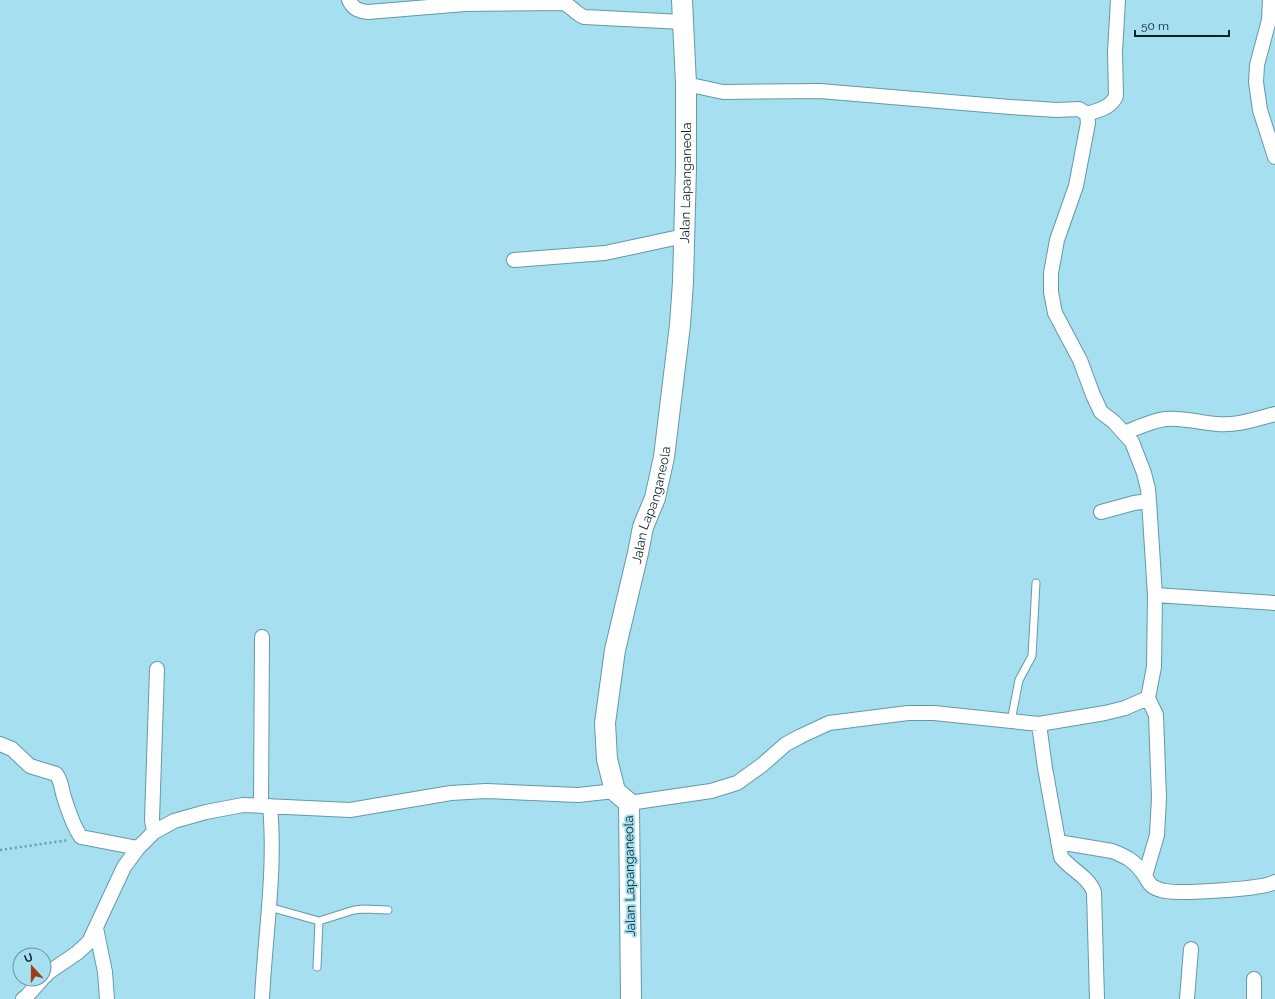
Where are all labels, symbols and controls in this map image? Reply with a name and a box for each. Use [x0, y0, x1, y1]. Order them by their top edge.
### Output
scale bar [1135, 12, 1229, 38]
text: 50 m [1141, 19, 1169, 33]
street label: Jalan Lapanganeola [677, 122, 694, 243]
street label: Jalan Lapanganeola [629, 445, 673, 565]
street label: Jalan Lapanganeola [621, 815, 638, 937]
north arrow [12, 947, 52, 987]
text: U [22, 951, 35, 966]

